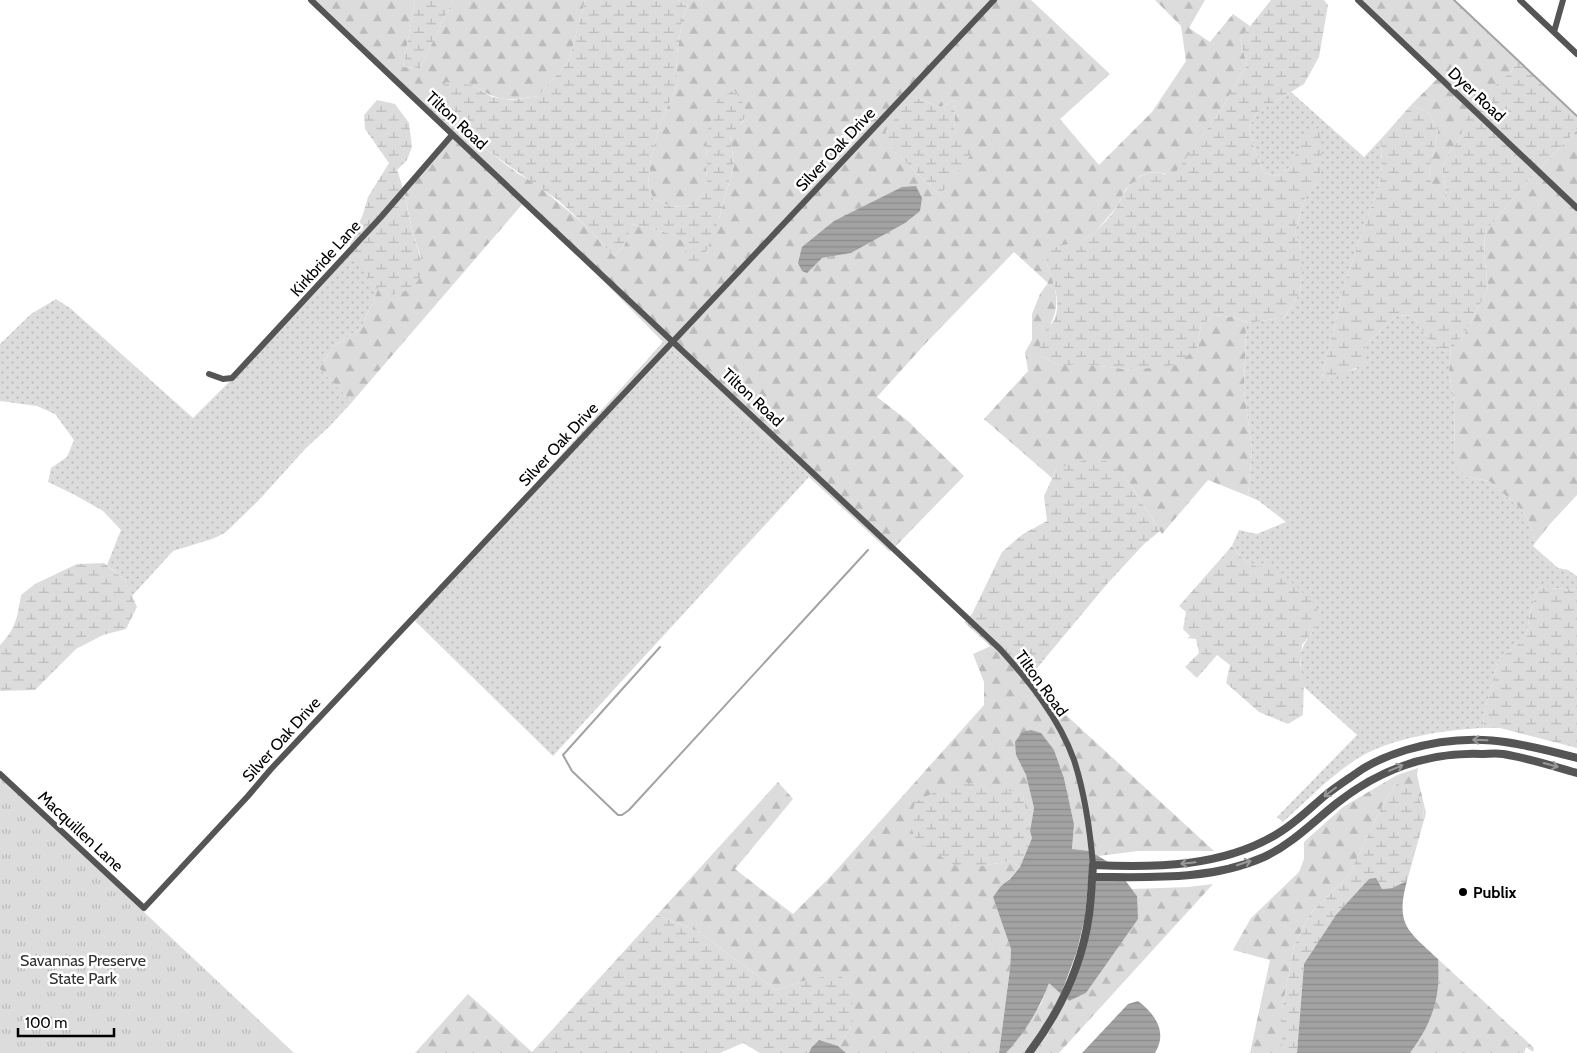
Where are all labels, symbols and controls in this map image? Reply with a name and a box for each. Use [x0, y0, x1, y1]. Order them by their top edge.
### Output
street label: Dyer Road [1444, 63, 1509, 126]
street label: Tilton Road [422, 87, 491, 154]
street label: Silver Oak Drive [792, 104, 879, 195]
street label: Kirkbride Lane [286, 216, 365, 300]
street label: Tilton Road [718, 364, 787, 431]
street label: Silver Oak Drive [515, 399, 602, 490]
street label: Tilton Road [1011, 647, 1072, 720]
street label: Silver Oak Drive [238, 693, 324, 786]
one-way arrow [1473, 735, 1489, 745]
one-way arrow [1543, 761, 1559, 771]
one-way arrow [1388, 763, 1403, 773]
one-way arrow [1324, 786, 1337, 797]
street label: Macquillen Lane [34, 787, 127, 876]
one-way arrow [1180, 858, 1196, 868]
one-way arrow [1236, 858, 1252, 868]
place label: Publix [1473, 883, 1516, 902]
marker: Publix [1457, 886, 1469, 898]
park label: Savannas Preserve State Park [20, 951, 146, 988]
scale bar [18, 1006, 114, 1038]
text: 100 m [25, 1014, 67, 1032]

